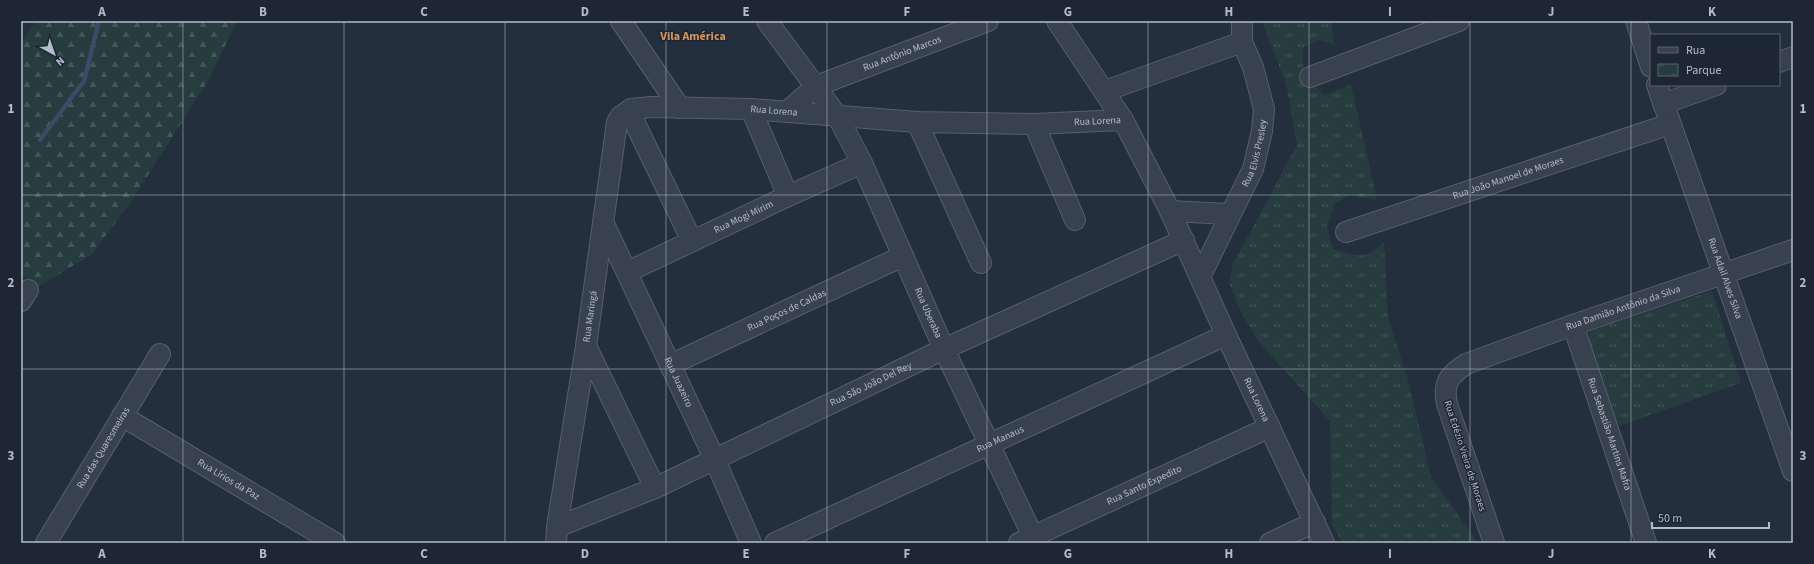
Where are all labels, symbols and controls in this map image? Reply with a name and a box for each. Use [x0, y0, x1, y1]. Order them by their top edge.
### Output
text: A [97, 3, 106, 21]
text: B [259, 3, 267, 21]
text: C [420, 3, 428, 21]
text: D [581, 3, 589, 21]
text: E [742, 3, 750, 21]
text: F [904, 3, 911, 21]
text: G [1064, 3, 1072, 21]
text: H [1225, 3, 1233, 21]
text: I [1388, 3, 1392, 21]
text: J [1548, 3, 1554, 21]
text: K [1708, 3, 1717, 21]
district label: Vila América [659, 28, 726, 45]
street label: Rua Antônio Marcos [861, 32, 943, 75]
north arrow [34, 34, 74, 74]
legend [1650, 34, 1780, 86]
text: Rua [1686, 42, 1705, 59]
text: N [52, 53, 68, 69]
text: Parque [1686, 62, 1722, 79]
text: 1 [8, 100, 15, 118]
text: 1 [1800, 100, 1807, 118]
street label: Rua Lorena [750, 102, 798, 120]
street label: Rua Lorena [1073, 113, 1121, 129]
street label: Rua Elvis Presley [1238, 119, 1270, 189]
street label: Rua João Manoel de Moraes [1451, 153, 1566, 203]
street label: Rua Mogi Mirim [712, 197, 776, 237]
street label: Rua Adail Alves Silva [1704, 236, 1746, 321]
text: 2 [8, 274, 15, 292]
text: 2 [1800, 274, 1807, 292]
street label: Rua Damião Antônio da Silva [1564, 282, 1682, 334]
street label: Rua Uberaba [911, 285, 945, 340]
street label: Rua Poços de Caldas [745, 286, 829, 335]
street label: Rua Maringá [580, 290, 601, 343]
street label: Rua Juazeiro [661, 355, 696, 410]
street label: Rua São João Del Rey [827, 358, 915, 410]
street label: Rua Lorena [1240, 375, 1273, 424]
street label: Rua Sebastião Martins Mafra [1584, 376, 1635, 492]
street label: Rua Edézio Vieira de Moraes [1440, 399, 1490, 513]
street label: Rua das Quaresmeiras [73, 405, 133, 491]
street label: Rua Manaus [974, 422, 1026, 456]
text: 3 [8, 447, 15, 465]
text: 3 [1800, 447, 1807, 465]
street label: Rua Lírios da Paz [195, 456, 262, 504]
street label: Rua Santo Expedito [1104, 462, 1184, 509]
scale bar [1652, 504, 1769, 530]
text: 50 m [1658, 510, 1682, 527]
text: A [97, 545, 106, 563]
text: B [259, 545, 267, 563]
text: C [420, 545, 428, 563]
text: D [581, 545, 589, 563]
text: E [742, 545, 750, 563]
text: F [904, 545, 911, 563]
text: G [1064, 545, 1072, 563]
text: H [1225, 545, 1233, 563]
text: I [1388, 545, 1392, 563]
text: J [1548, 545, 1554, 563]
text: K [1708, 545, 1717, 563]

